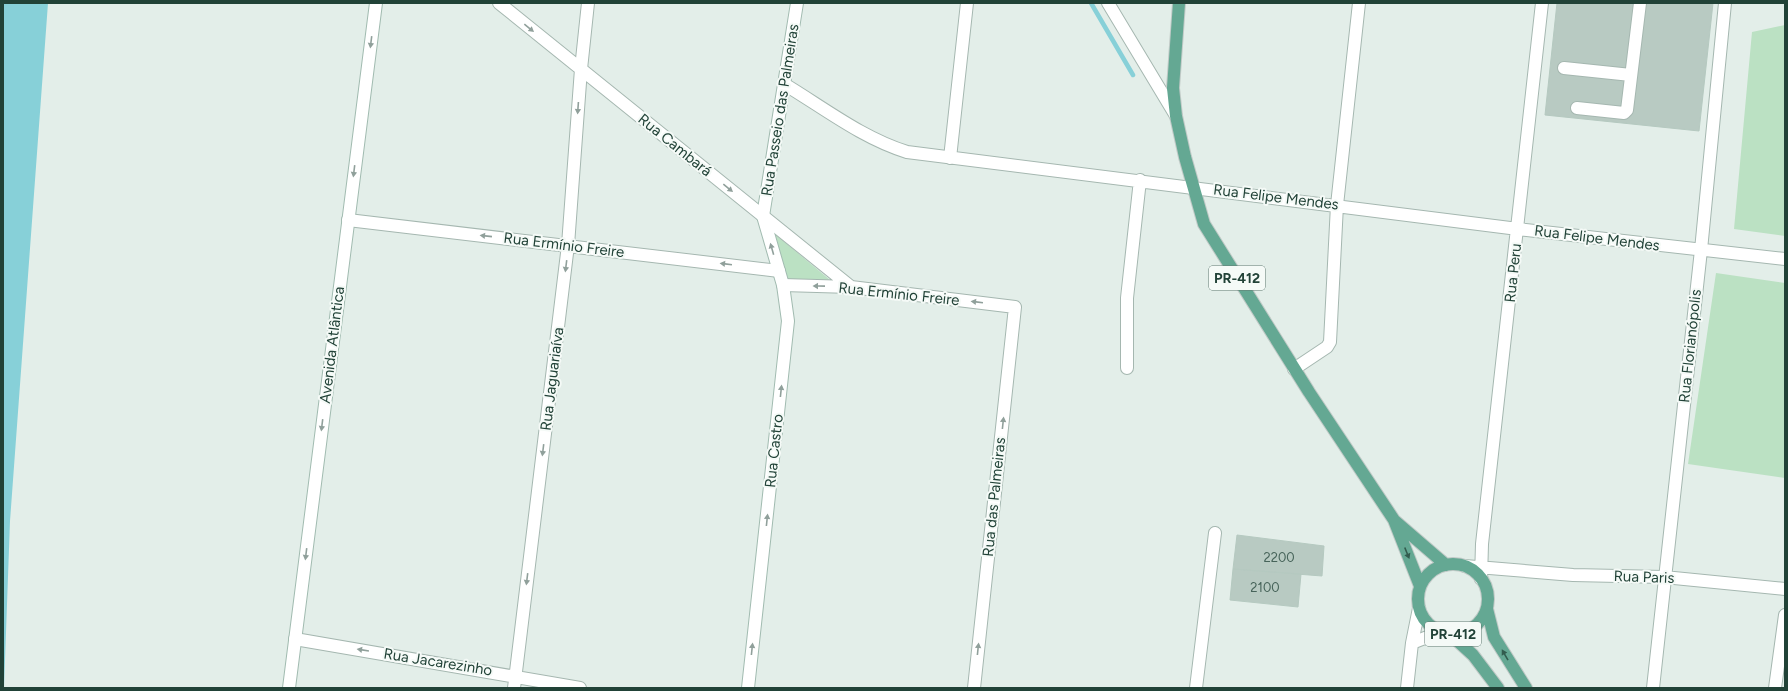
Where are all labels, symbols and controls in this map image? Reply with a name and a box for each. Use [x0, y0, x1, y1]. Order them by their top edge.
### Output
one-way arrow [524, 23, 535, 32]
street label: Rua Passeio das Palmeiras [757, 23, 803, 197]
one-way arrow [368, 36, 374, 48]
one-way arrow [575, 102, 582, 114]
street label: Rua Cambará [635, 110, 715, 180]
one-way arrow [351, 165, 358, 177]
street label: Rua Felipe Mendes [1212, 180, 1340, 214]
one-way arrow [723, 184, 734, 193]
street label: Rua Felipe Mendes [1533, 221, 1661, 255]
street label: Rua Ermínio Freire [503, 229, 625, 261]
one-way arrow [480, 233, 492, 239]
one-way arrow [769, 243, 775, 255]
street label: Rua Peru [1501, 243, 1525, 303]
one-way arrow [563, 260, 569, 272]
one-way arrow [720, 261, 732, 267]
road number: PR-412 [1209, 266, 1265, 290]
street label: Rua Ermínio Freire [838, 279, 960, 309]
one-way arrow [813, 283, 825, 290]
street label: Avenida Atlântica [316, 285, 348, 405]
street label: Rua Florianópolis [1675, 288, 1705, 404]
one-way arrow [970, 299, 983, 305]
street label: Rua Jaguariaíva [537, 326, 567, 432]
one-way arrow [778, 385, 784, 397]
street label: Rua Castro [761, 413, 787, 489]
one-way arrow [999, 417, 1006, 429]
one-way arrow [319, 419, 325, 431]
street label: Rua das Palmeiras [979, 436, 1009, 558]
one-way arrow [540, 444, 546, 456]
one-way arrow [763, 514, 770, 526]
one-way arrow [303, 548, 309, 560]
one-way arrow [1404, 548, 1410, 559]
house number: 2200 [1263, 550, 1295, 565]
street label: Rua Paris [1613, 567, 1675, 587]
one-way arrow [524, 573, 530, 585]
house number: 2100 [1250, 580, 1280, 595]
road number: PR-412 [1425, 622, 1481, 646]
one-way arrow [749, 643, 755, 655]
one-way arrow [975, 643, 981, 655]
street label: Rua Jacarezinho [382, 645, 494, 680]
one-way arrow [357, 647, 369, 653]
one-way arrow [1501, 649, 1508, 661]

